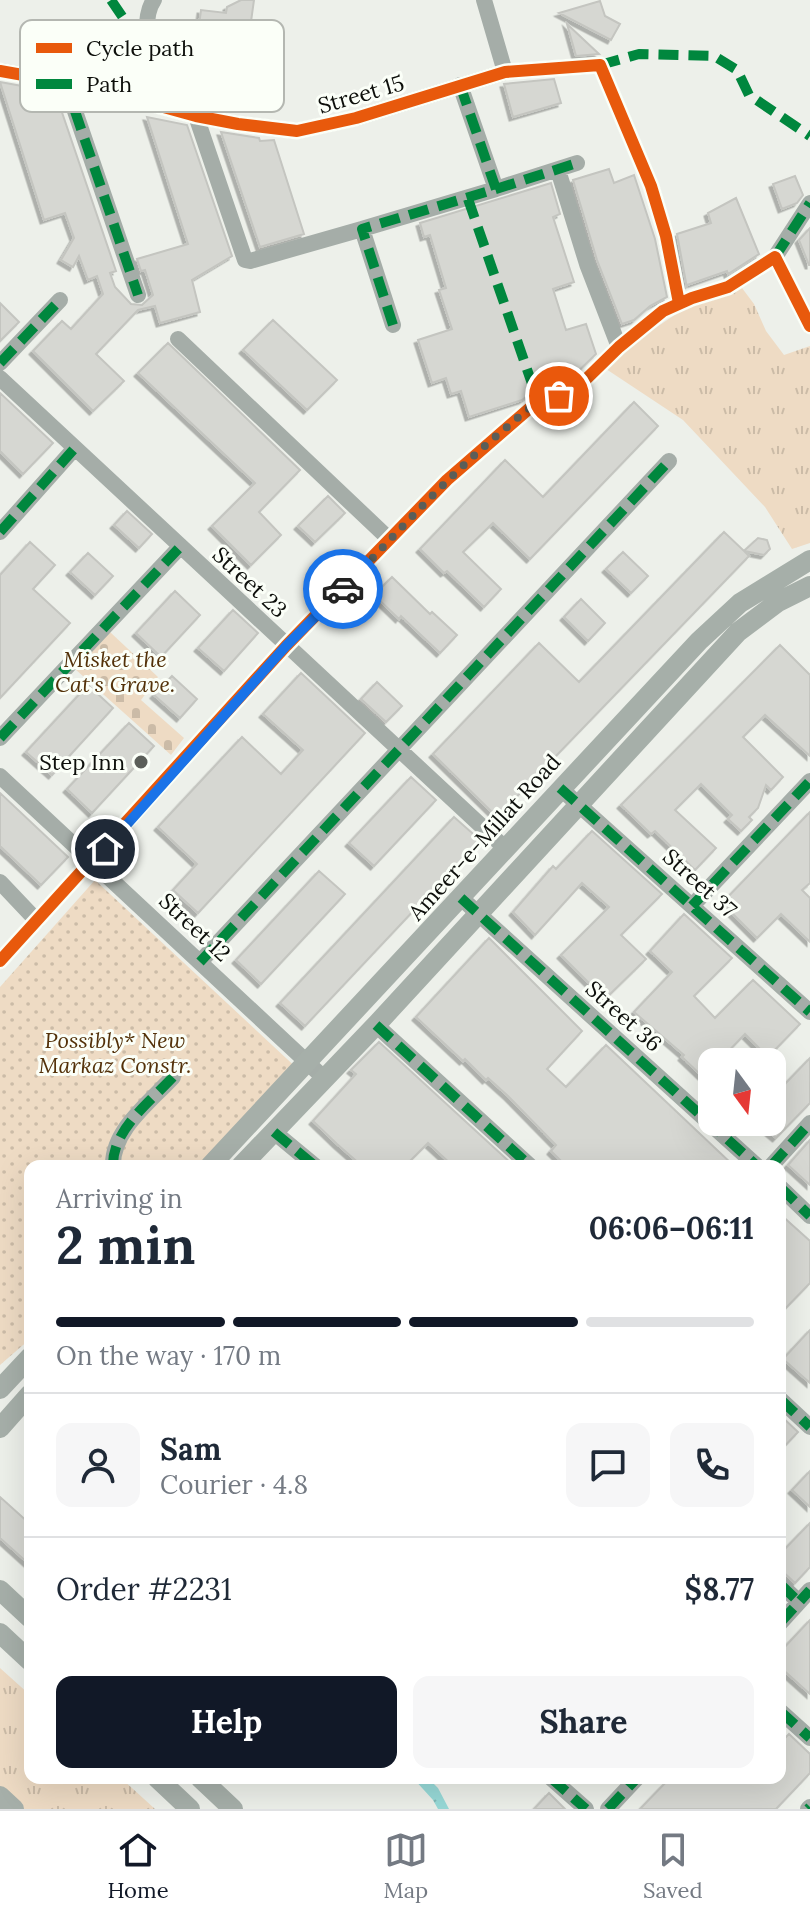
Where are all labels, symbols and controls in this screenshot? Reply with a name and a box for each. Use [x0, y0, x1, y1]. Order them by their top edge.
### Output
legend [20, 20, 284, 112]
text: Cycle path [86, 34, 194, 62]
street label: Street 15 [315, 68, 407, 120]
text: Path [86, 70, 132, 98]
pin [525, 362, 593, 430]
icon: bag [537, 374, 581, 418]
street label: Street 23 [207, 540, 293, 624]
courier [303, 549, 383, 629]
icon: car [321, 567, 365, 611]
park label: Misket the Cat's Grave. [55, 645, 175, 698]
place label: Step Inn [39, 748, 125, 776]
street label: Ameer-e-Millat Road [401, 748, 566, 927]
marker: Step Inn [132, 753, 150, 771]
pin [71, 815, 139, 883]
icon: home [83, 827, 127, 871]
street label: Street 37 [657, 842, 743, 924]
street label: Street 12 [153, 887, 237, 967]
street label: Street 36 [580, 974, 668, 1058]
park label: Possibly* New Markaz Constr. [39, 1026, 191, 1079]
north arrow [698, 1048, 786, 1136]
map controls [698, 1048, 786, 1136]
text: Arriving in [56, 1182, 183, 1215]
text: 06:06–06:11 [589, 1209, 754, 1247]
text: 2 min [56, 1212, 195, 1278]
text: On the way · 170 m [56, 1339, 281, 1372]
button: person [56, 1423, 140, 1507]
button: chat [566, 1423, 650, 1507]
button: phone [670, 1423, 754, 1507]
text: Sam [160, 1430, 221, 1468]
text: Courier · 4.8 [160, 1468, 308, 1501]
text: Order #2231 [56, 1570, 232, 1608]
text: $8.77 [685, 1570, 754, 1608]
button: Help [56, 1676, 397, 1768]
button: Share [413, 1676, 754, 1768]
tab: Home [107, 1828, 169, 1904]
tab: Map [383, 1828, 428, 1904]
tab: Saved [643, 1828, 703, 1904]

